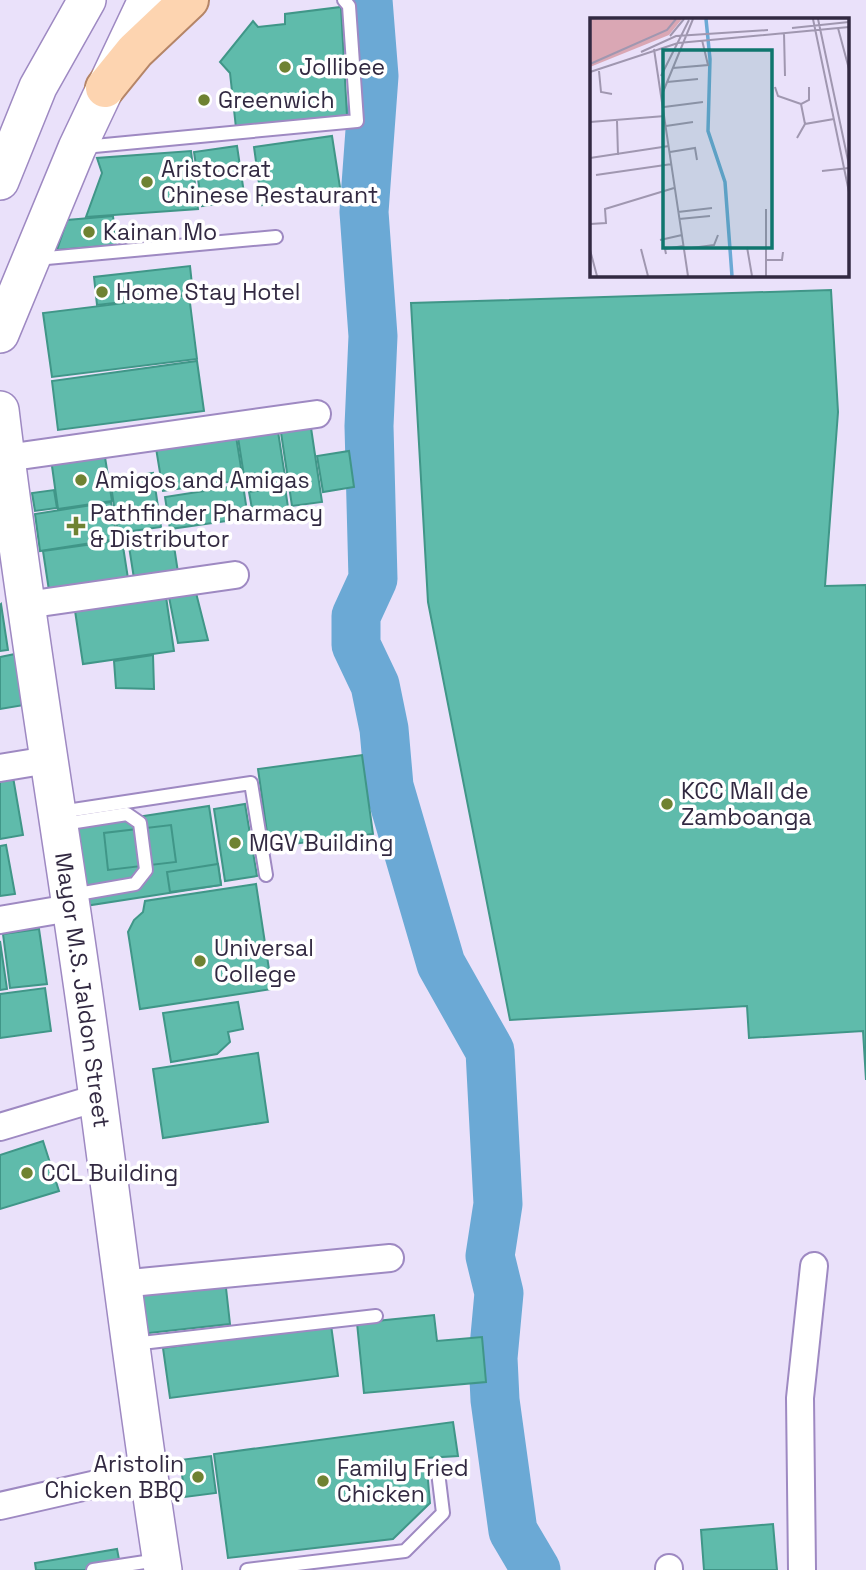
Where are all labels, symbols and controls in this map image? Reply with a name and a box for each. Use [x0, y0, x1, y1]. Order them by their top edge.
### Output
inset map [590, 18, 848, 276]
place label: Jollibee [299, 52, 385, 82]
marker: Jollibee [277, 59, 293, 75]
place label: Greenwich [218, 85, 335, 115]
marker: Greenwich [196, 92, 212, 108]
place label: Aristocrat Chinese Restaurant [161, 154, 378, 210]
marker: Aristocrat Chinese Restaurant [139, 174, 155, 190]
place label: Kainan Mo [103, 217, 217, 247]
marker: Kainan Mo [81, 224, 97, 240]
place label: Home Stay Hotel [116, 277, 300, 307]
marker: Home Stay Hotel [94, 284, 110, 300]
place label: Amigos and Amigas [95, 465, 310, 495]
marker: Amigos and Amigas [73, 472, 89, 488]
place label: Pathfinder Pharmacy & Distributor [90, 498, 323, 554]
marker: Pathfinder Pharmacy & Distributor [68, 518, 84, 534]
place label: KCC Mall de Zamboanga [681, 776, 812, 832]
marker: KCC Mall de Zamboanga [659, 796, 675, 812]
place label: MGV Building [249, 828, 393, 858]
marker: MGV Building [227, 835, 243, 851]
street label: Mayor M.S. Jaldon Street [48, 850, 117, 1130]
place label: Universal College [214, 933, 314, 989]
marker: Universal College [192, 953, 208, 969]
place label: CCL Building [41, 1158, 178, 1188]
marker: CCL Building [19, 1165, 35, 1181]
place label: Aristolin Chicken BBQ [45, 1449, 184, 1505]
place label: Family Fried Chicken [337, 1453, 469, 1509]
marker: Aristolin Chicken BBQ [190, 1469, 206, 1485]
marker: Family Fried Chicken [315, 1473, 331, 1489]

